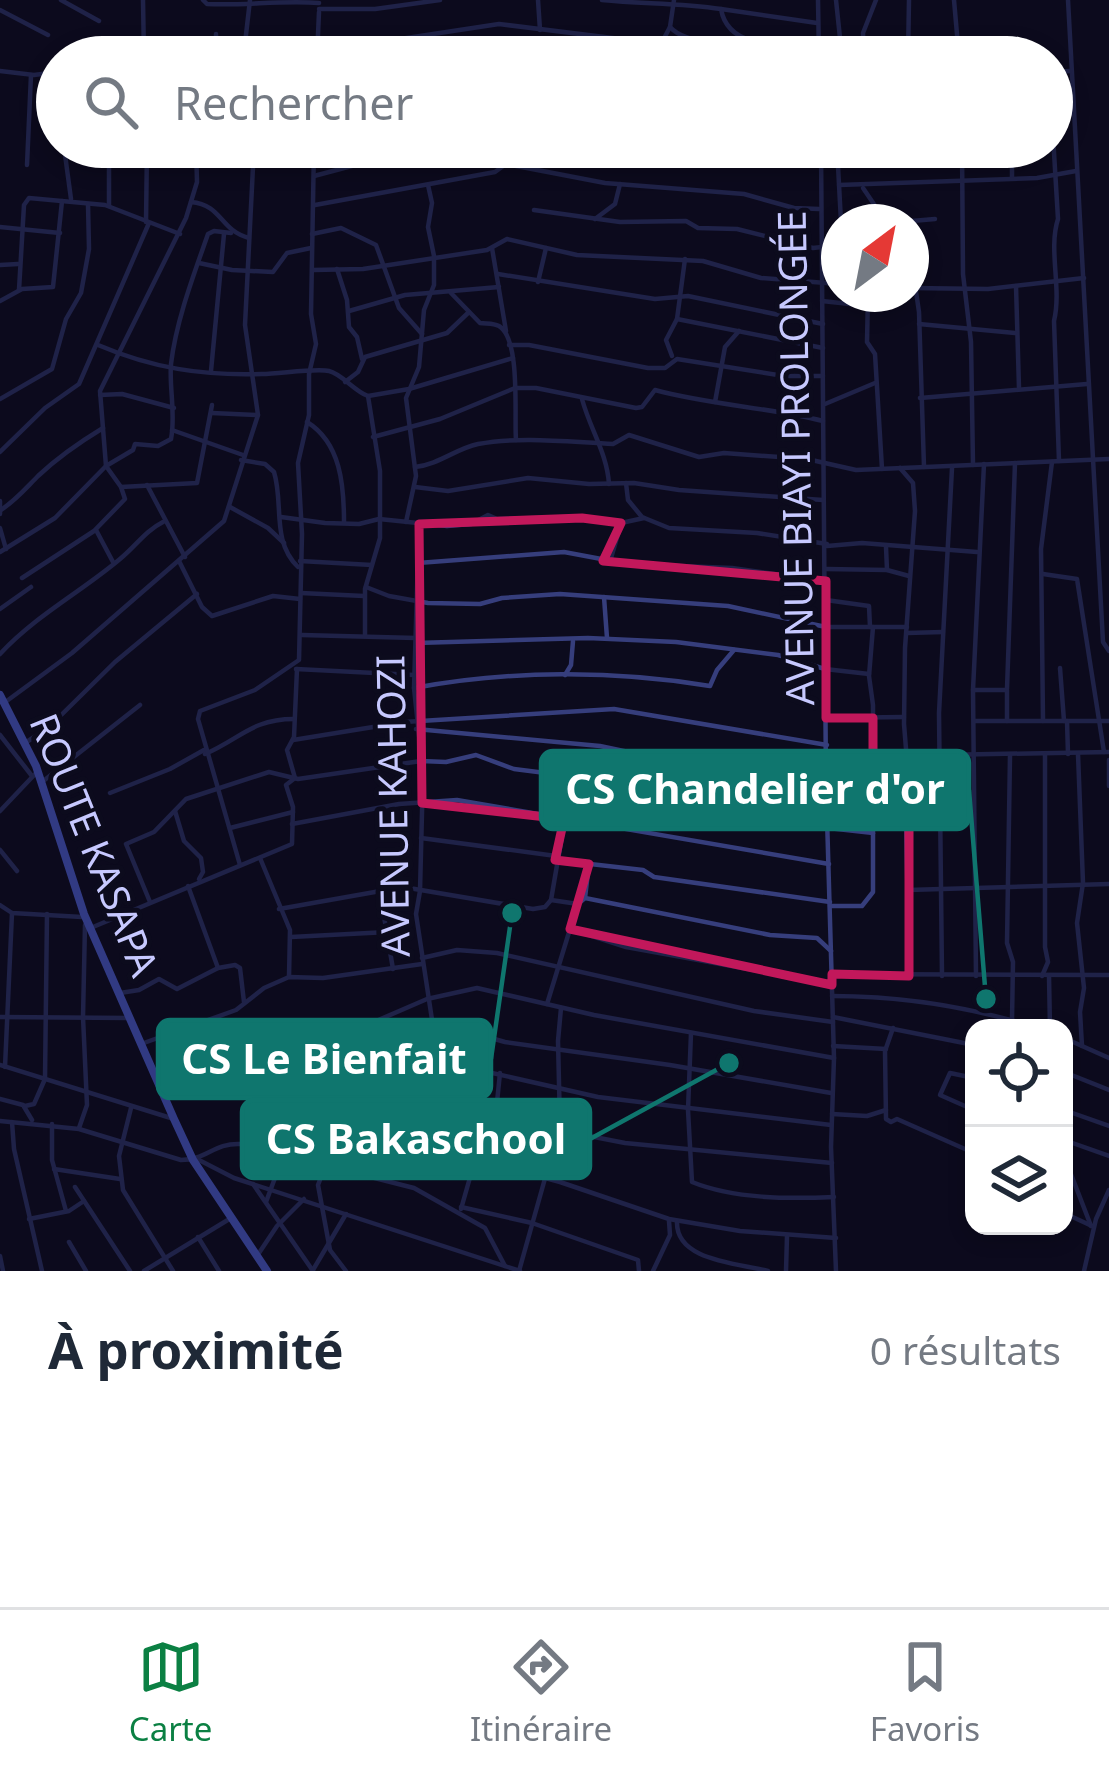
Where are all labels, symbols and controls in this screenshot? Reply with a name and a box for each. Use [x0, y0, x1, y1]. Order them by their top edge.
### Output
search box [36, 36, 1073, 168]
icon: search [78, 69, 144, 135]
text: Rechercher [174, 72, 413, 133]
north arrow [821, 204, 929, 312]
street label: AVENUE BIAYI PROLONGÉE [764, 210, 825, 706]
street label: AVENUE KAHOZI [362, 655, 421, 957]
street label: ROUTE KASAPA [19, 705, 172, 984]
callout: CS Chandelier d'or [541, 751, 969, 829]
text: CS Chandelier d'or [565, 759, 945, 816]
map controls [965, 1019, 1073, 1235]
button: locate [965, 1019, 1073, 1127]
callout: CS Le Bienfait [158, 1020, 491, 1098]
text: CS Le Bienfait [181, 1029, 467, 1086]
callout: CS Bakaschool [242, 1100, 590, 1178]
text: CS Bakaschool [266, 1109, 566, 1166]
button: layers [965, 1127, 1073, 1235]
text: À proximité [48, 1314, 344, 1384]
text: 0 résultats [870, 1323, 1061, 1376]
tab: Carte [129, 1634, 212, 1751]
tab: Itinéraire [470, 1634, 612, 1751]
tab: Favoris [870, 1634, 980, 1751]

